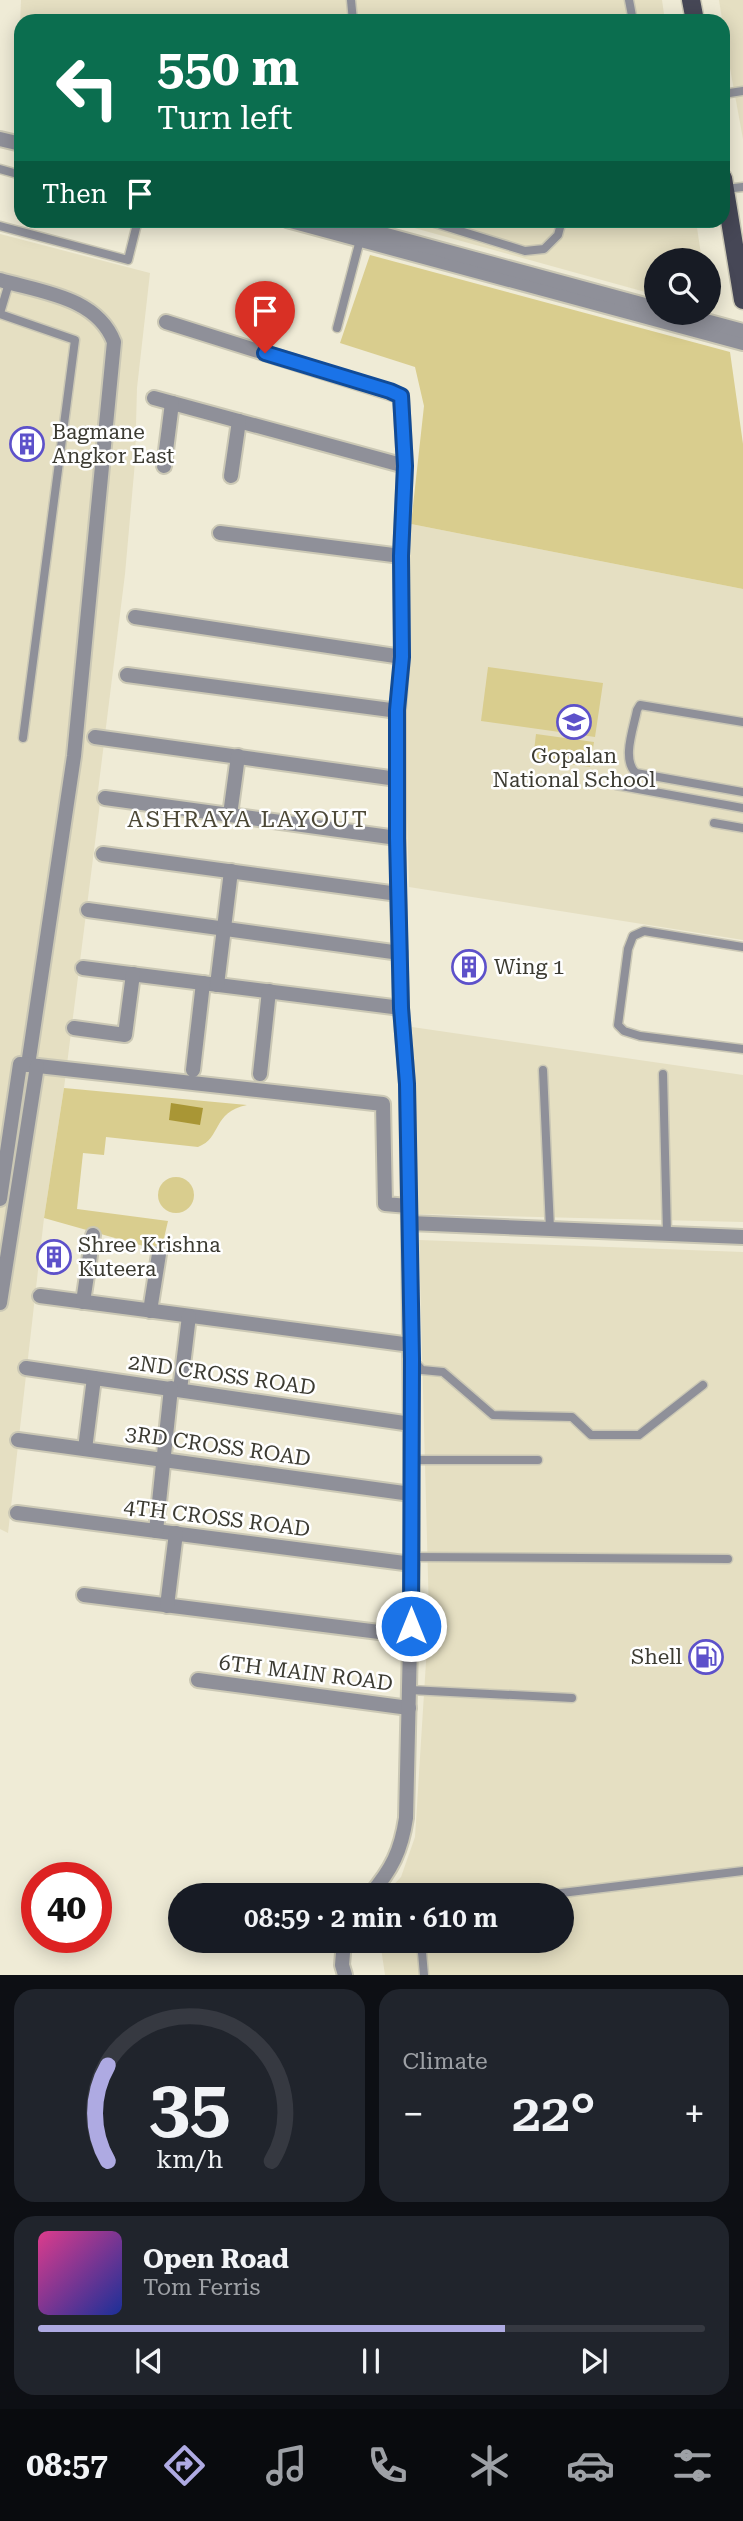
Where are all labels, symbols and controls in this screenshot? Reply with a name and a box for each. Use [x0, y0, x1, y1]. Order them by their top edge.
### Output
text: 550 m [157, 40, 299, 97]
icon: left [42, 42, 133, 133]
text: Turn left [157, 99, 292, 137]
icon: arrive [121, 175, 159, 213]
text: Then [42, 179, 107, 209]
map controls [644, 248, 721, 325]
button: search [644, 248, 721, 325]
pin [235, 281, 295, 353]
icon: arrive [246, 292, 284, 330]
place label: Bagmane Angkor East [52, 420, 175, 468]
building icon: Bagmane Angkor East [8, 425, 46, 463]
school or university icon: Gopalan National School [555, 703, 593, 741]
place label: Gopalan National School [493, 744, 656, 792]
district label: ASHRAYA LAYOUT [127, 806, 369, 833]
building icon: Wing 1 [450, 948, 488, 986]
place label: Wing 1 [494, 955, 565, 979]
place label: Shree Krishna Kuteera [78, 1233, 221, 1281]
building icon: Shree Krishna Kuteera [35, 1238, 73, 1276]
street label: 2ND CROSS ROAD [127, 1350, 317, 1400]
street label: 3RD CROSS ROAD [124, 1421, 312, 1471]
street label: 4TH CROSS ROAD [122, 1495, 312, 1541]
position arrow [374, 1589, 448, 1663]
fuel station icon: Shell [687, 1638, 725, 1676]
place label: Shell [631, 1645, 683, 1669]
street label: 6TH MAIN ROAD [218, 1650, 394, 1696]
speed limit sign: 40 [21, 1862, 112, 1953]
text: 08:59 · 2 min · 610 m [244, 1903, 498, 1933]
text: Climate [403, 2048, 488, 2075]
text: 35 [148, 2065, 230, 2150]
text: 22° [512, 2083, 596, 2144]
text: − [403, 2092, 424, 2136]
text: + [684, 2092, 705, 2136]
text: km/h [156, 2145, 223, 2174]
text: Open Road [143, 2244, 289, 2274]
text: Tom Ferris [143, 2274, 260, 2301]
icon: previous [130, 2342, 168, 2380]
icon: pause [352, 2342, 390, 2380]
icon: next [575, 2342, 613, 2380]
icon: directions [160, 2441, 209, 2490]
icon: music [262, 2441, 311, 2490]
icon: phone [363, 2441, 412, 2490]
icon: climate [465, 2441, 514, 2490]
icon: car [566, 2441, 615, 2490]
icon: filters [668, 2441, 717, 2490]
text: 08:57 [26, 2446, 108, 2484]

